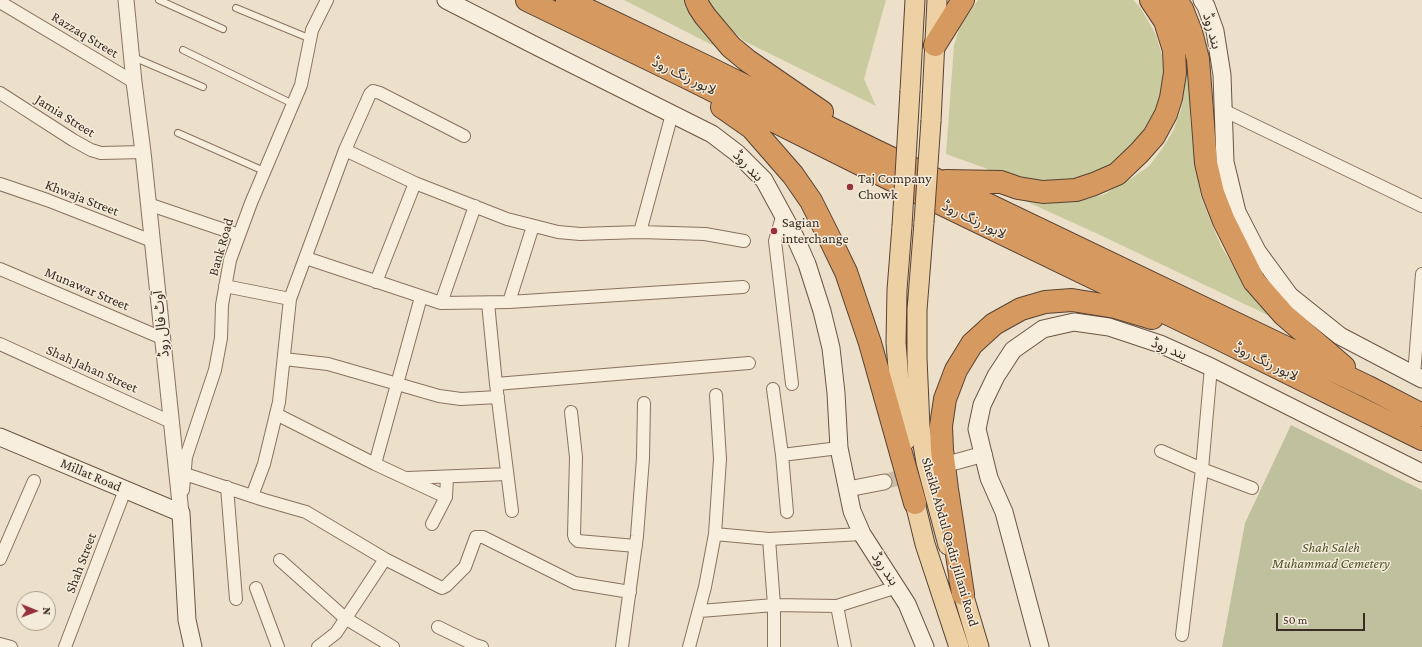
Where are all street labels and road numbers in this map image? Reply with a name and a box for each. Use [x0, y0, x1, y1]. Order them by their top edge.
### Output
street label: Razzaq Street [48, 8, 122, 62]
street label: بند روڈ [1199, 11, 1225, 51]
street label: لاہور رنگ روڈ [649, 53, 719, 99]
street label: Jamia Street [32, 91, 98, 141]
street label: بند روڈ [729, 147, 767, 185]
street label: Khwaja Street [43, 176, 121, 220]
street label: لاہور رنگ روڈ [939, 197, 1009, 243]
street label: Bank Road [205, 216, 237, 278]
street label: Munawar Street [42, 264, 132, 314]
street label: آوٹ فال روڈ [149, 290, 173, 358]
street label: بند روڈ [1149, 334, 1189, 364]
street label: لاہور رنگ روڈ [1231, 339, 1301, 385]
street label: Shah Jahan Street [44, 341, 140, 397]
street label: Millat Road [58, 455, 124, 495]
street label: Sheikh Abdul Qadir Jillani Road [918, 455, 982, 629]
street label: Shah Street [62, 530, 100, 596]
street label: بند روڈ [868, 549, 902, 589]

